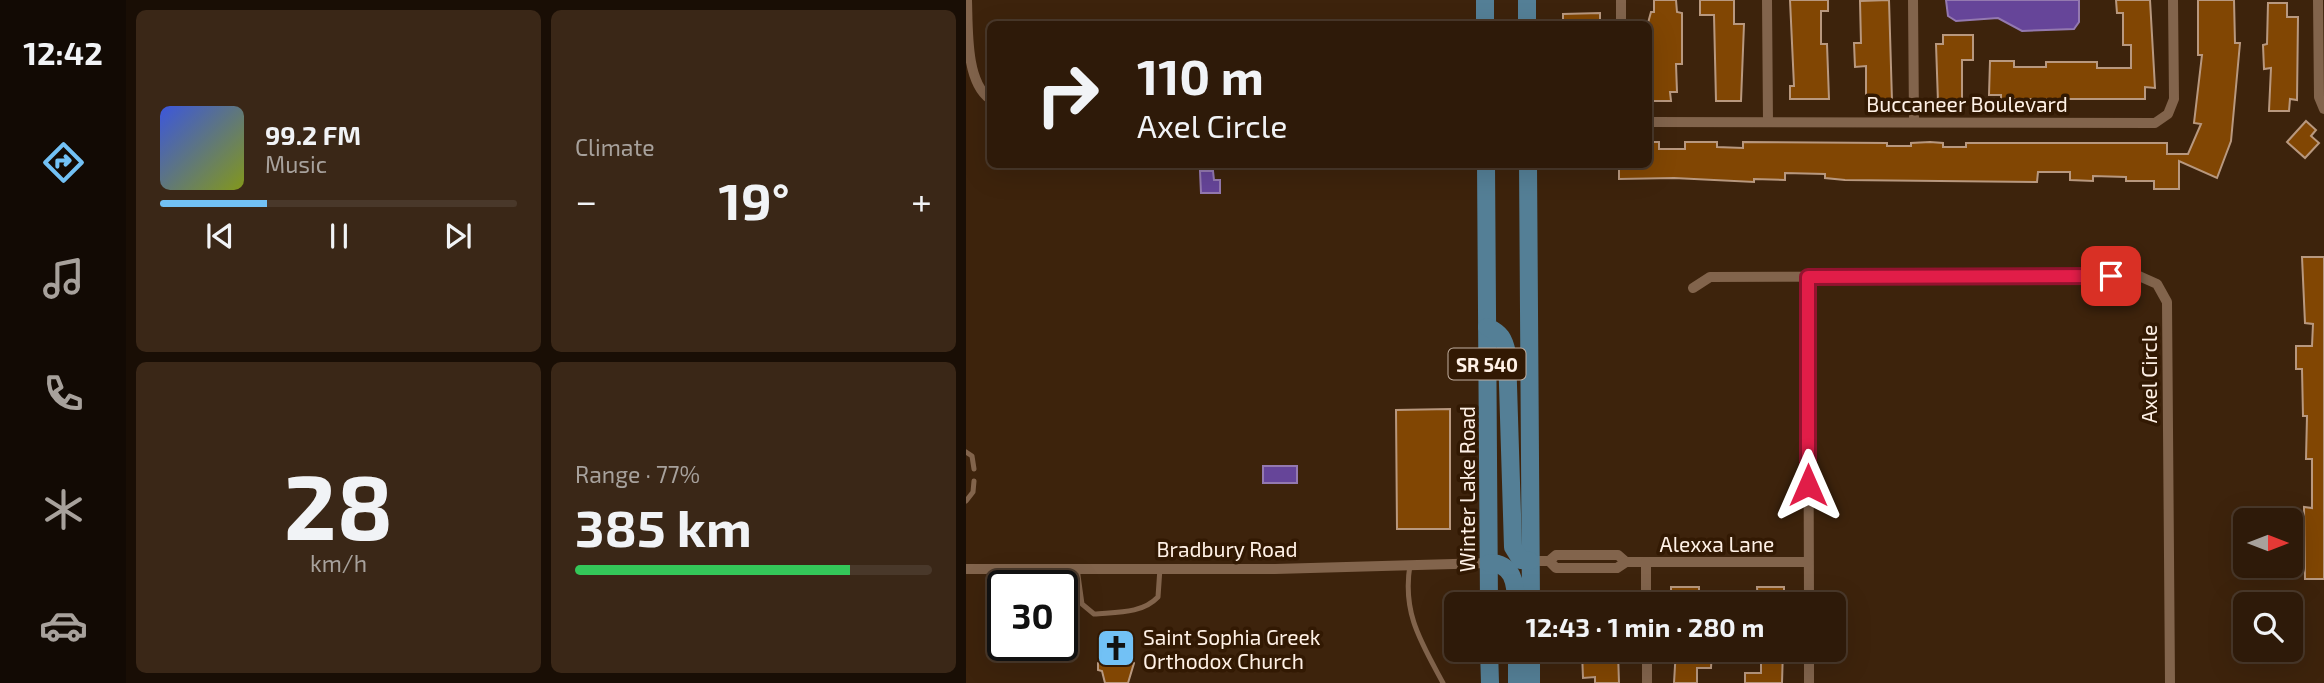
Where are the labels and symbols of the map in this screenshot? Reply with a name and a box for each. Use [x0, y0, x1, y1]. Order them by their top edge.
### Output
street label: Buccaneer Boulevard [1866, 91, 2068, 116]
pin [2081, 246, 2141, 306]
street label: Axel Circle [2136, 325, 2161, 423]
road number: SR 540 [1448, 348, 1526, 380]
street label: Winter Lake Road [1454, 406, 1479, 572]
position arrow [1771, 448, 1845, 522]
north arrow [2233, 508, 2303, 578]
street label: Alexxa Lane [1660, 531, 1774, 556]
street label: Bradbury Road [1156, 536, 1298, 561]
speed limit sign: 30 [987, 570, 1078, 661]
place label: Saint Sophia Greek Orthodox Church [1143, 624, 1321, 673]
church icon: Saint Sophia Greek Orthodox Church [1095, 627, 1137, 669]

